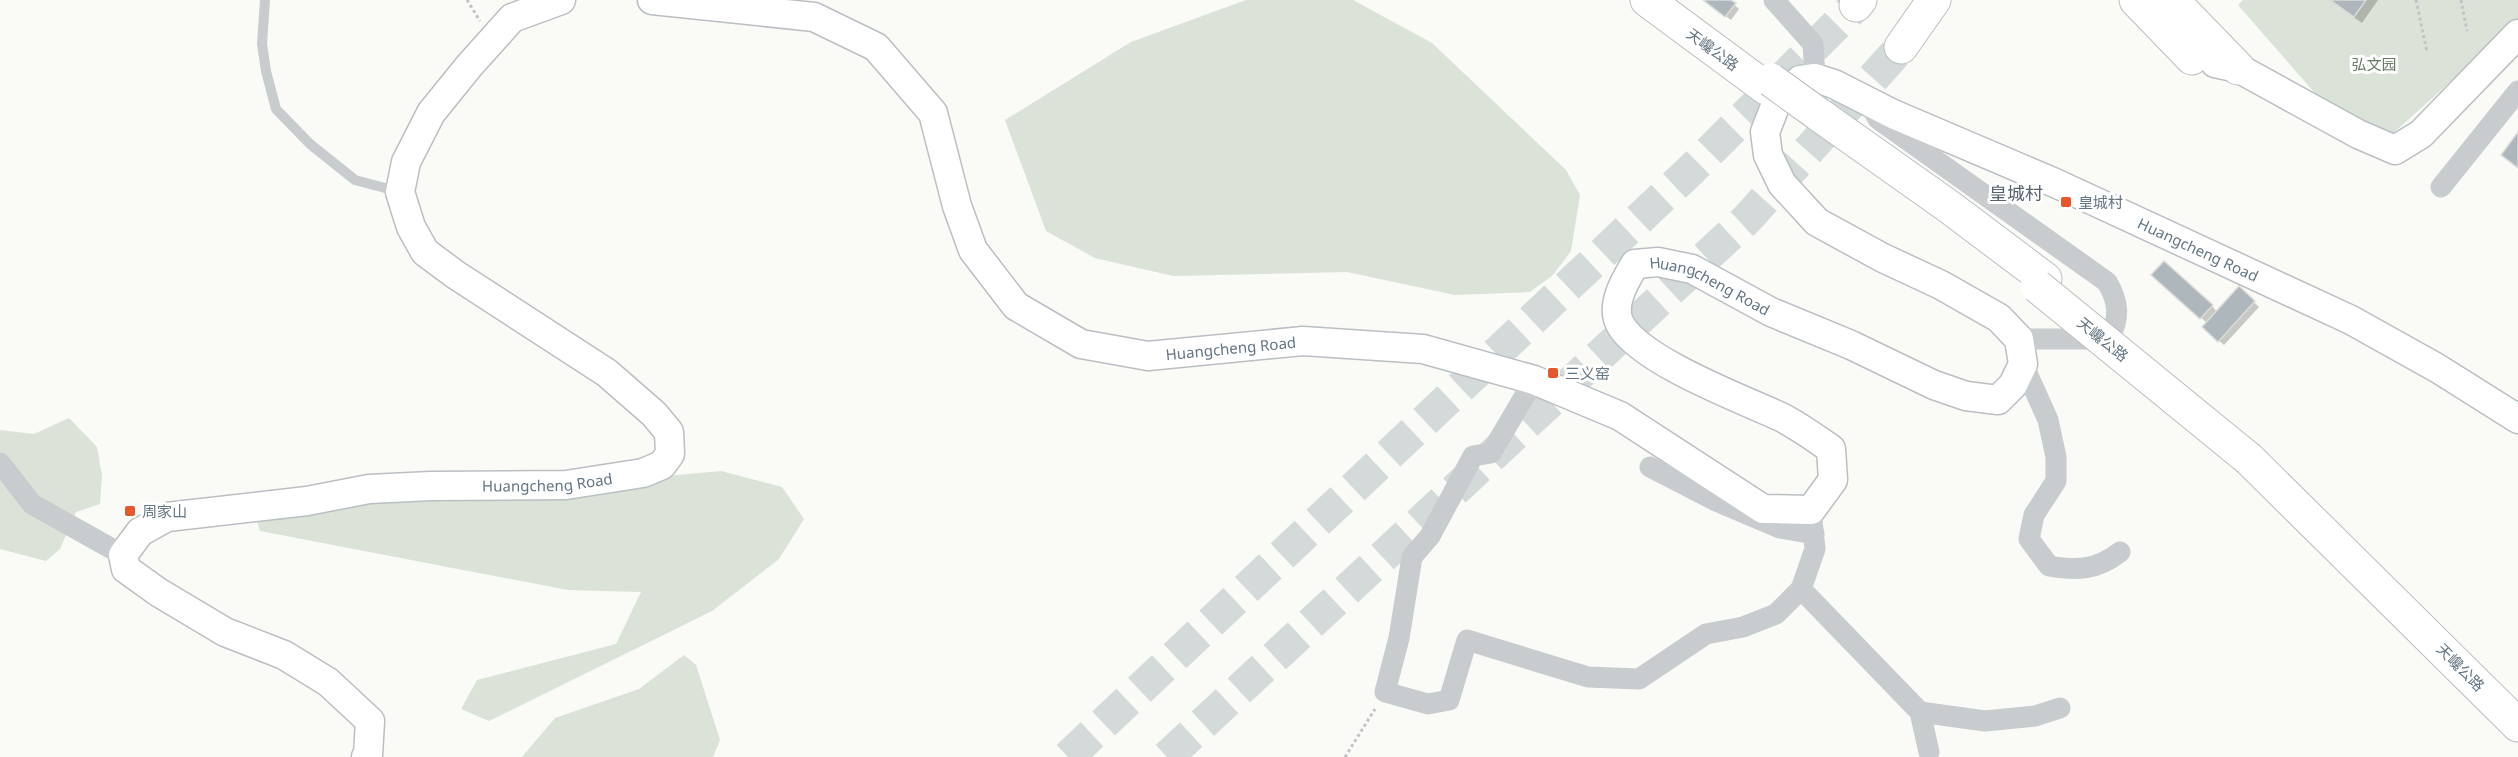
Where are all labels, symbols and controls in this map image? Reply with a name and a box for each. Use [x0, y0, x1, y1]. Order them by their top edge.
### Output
street label: 天巉公路 [1683, 23, 1743, 75]
park label: 弘文园 [2351, 54, 2397, 74]
district label: 皇城村 [1989, 181, 2043, 205]
place label: 皇城村 [2078, 192, 2123, 212]
marker: 皇城村 [2059, 195, 2073, 209]
street label: Huangcheng Road [2135, 213, 2262, 286]
street label: Huangcheng Road [1649, 252, 1774, 320]
street label: 天巉公路 [2073, 312, 2133, 366]
street label: Huangcheng Road [1165, 332, 1297, 364]
place label: 三义窑 [1565, 363, 1610, 383]
marker: 三义窑 [1546, 366, 1560, 380]
street label: Huangcheng Road [482, 468, 614, 496]
place label: 周家山 [142, 501, 187, 521]
marker: 周家山 [123, 504, 137, 518]
street label: 天巉公路 [2433, 639, 2489, 695]

